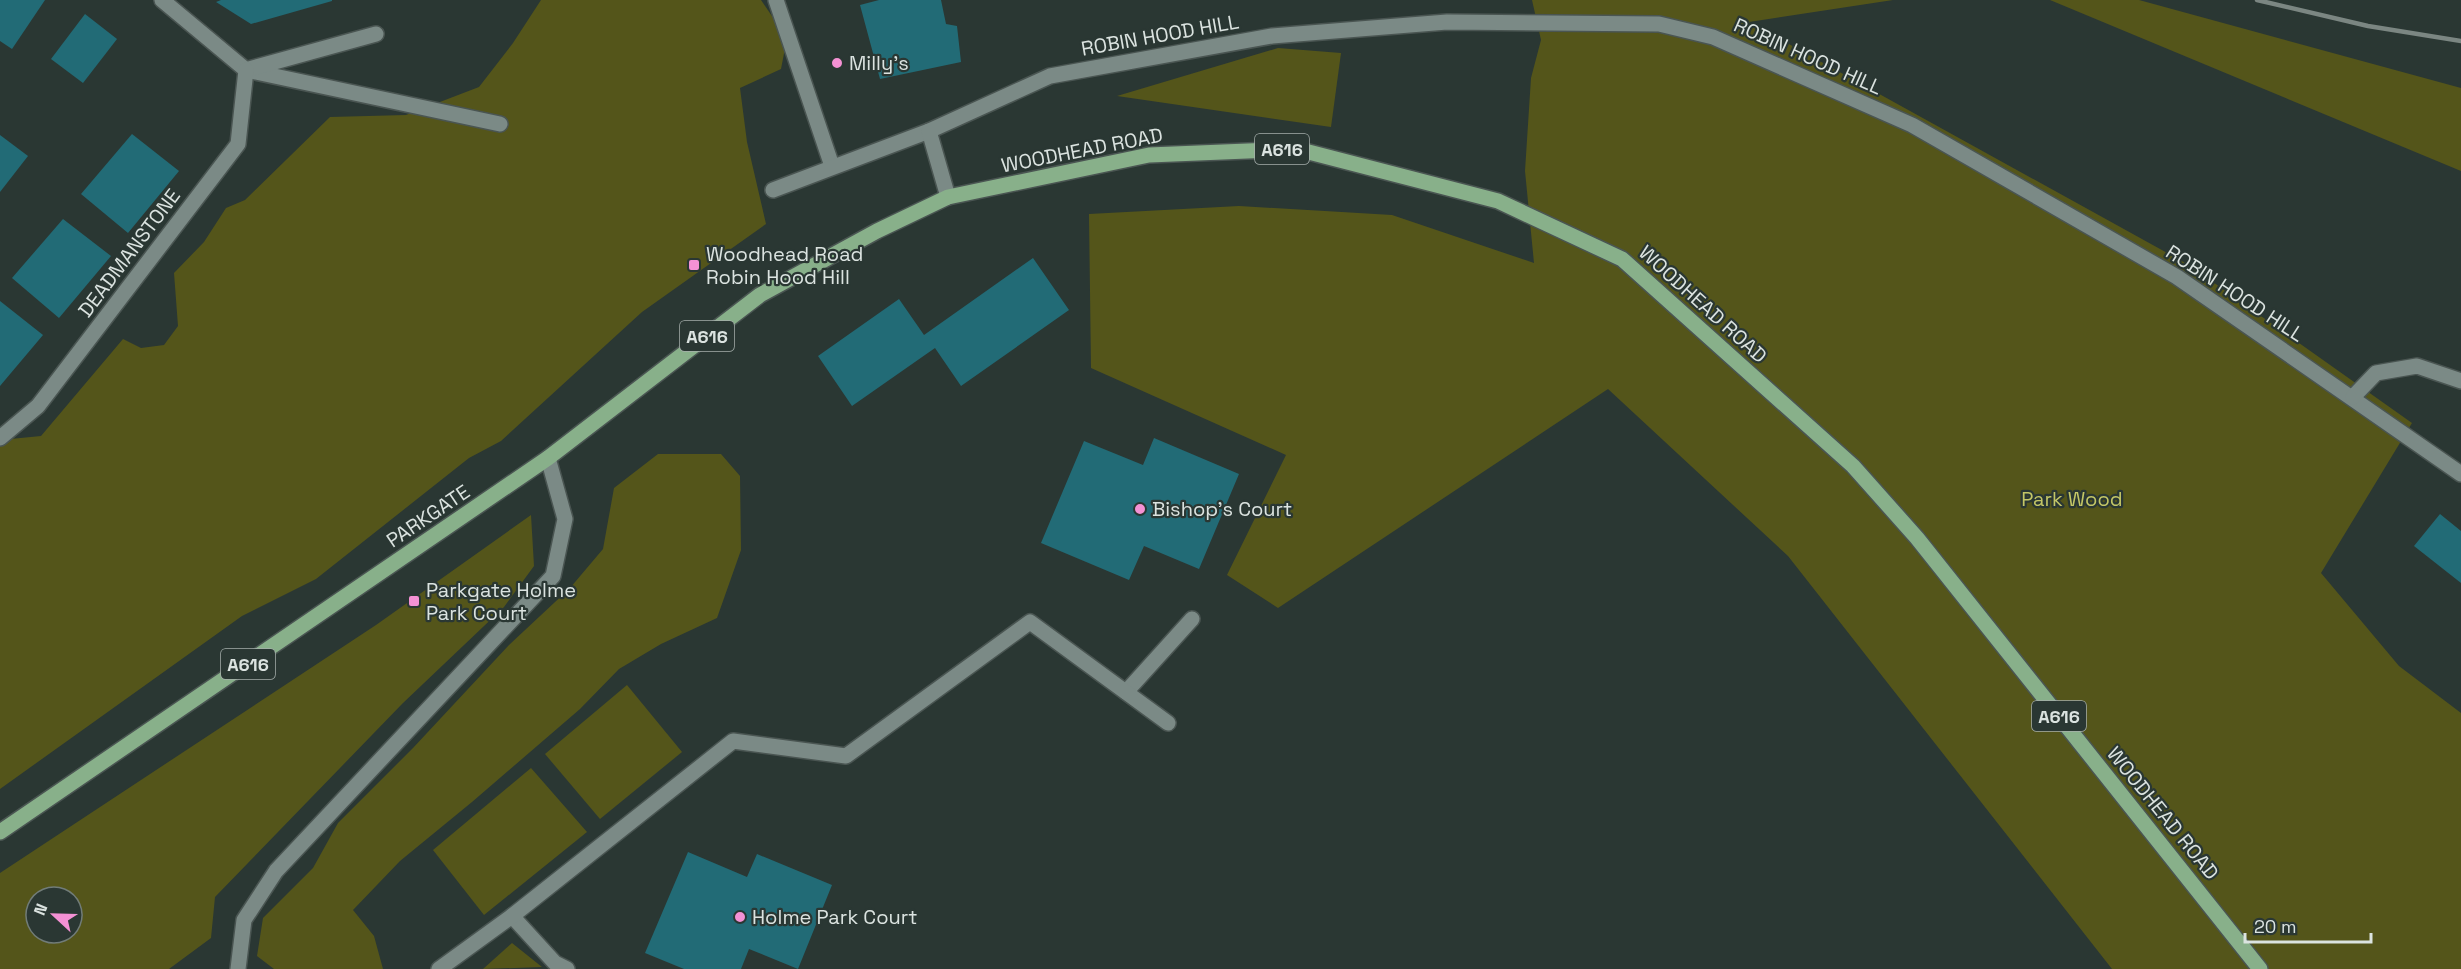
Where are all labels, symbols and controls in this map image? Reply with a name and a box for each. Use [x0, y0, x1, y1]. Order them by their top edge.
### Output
street label: ROBIN HOOD HILL [1079, 8, 1241, 62]
street label: ROBIN HOOD HILL [1730, 12, 1886, 100]
place label: Milly's [849, 50, 909, 76]
marker: Milly's [830, 56, 844, 70]
street label: WOODHEAD ROAD [999, 122, 1165, 178]
road number: A616 [1255, 134, 1309, 164]
street label: DEADMANSTONE [72, 184, 186, 322]
street label: WOODHEAD ROAD [1633, 239, 1773, 369]
street label: ROBIN HOOD HILL [2161, 239, 2309, 347]
place label: Woodhead Road Robin Hood Hill [706, 241, 863, 290]
marker: Woodhead Road Robin Hood Hill [687, 258, 701, 272]
road number: A616 [680, 321, 734, 351]
street label: PARKGATE [381, 479, 475, 553]
park label: Park Wood [2021, 486, 2123, 512]
place label: Bishop's Court [1152, 496, 1292, 522]
marker: Bishop's Court [1133, 502, 1147, 516]
place label: Parkgate Holme Park Court [426, 577, 576, 626]
marker: Parkgate Holme Park Court [407, 594, 421, 608]
road number: A616 [221, 649, 275, 679]
road number: A616 [2032, 701, 2086, 731]
street label: WOODHEAD ROAD [2101, 741, 2225, 885]
north arrow [24, 885, 84, 945]
text: N [29, 901, 52, 918]
place label: Holme Park Court [752, 904, 917, 930]
scale bar [2245, 906, 2371, 944]
marker: Holme Park Court [733, 910, 747, 924]
text: 20 m [2254, 915, 2297, 938]

